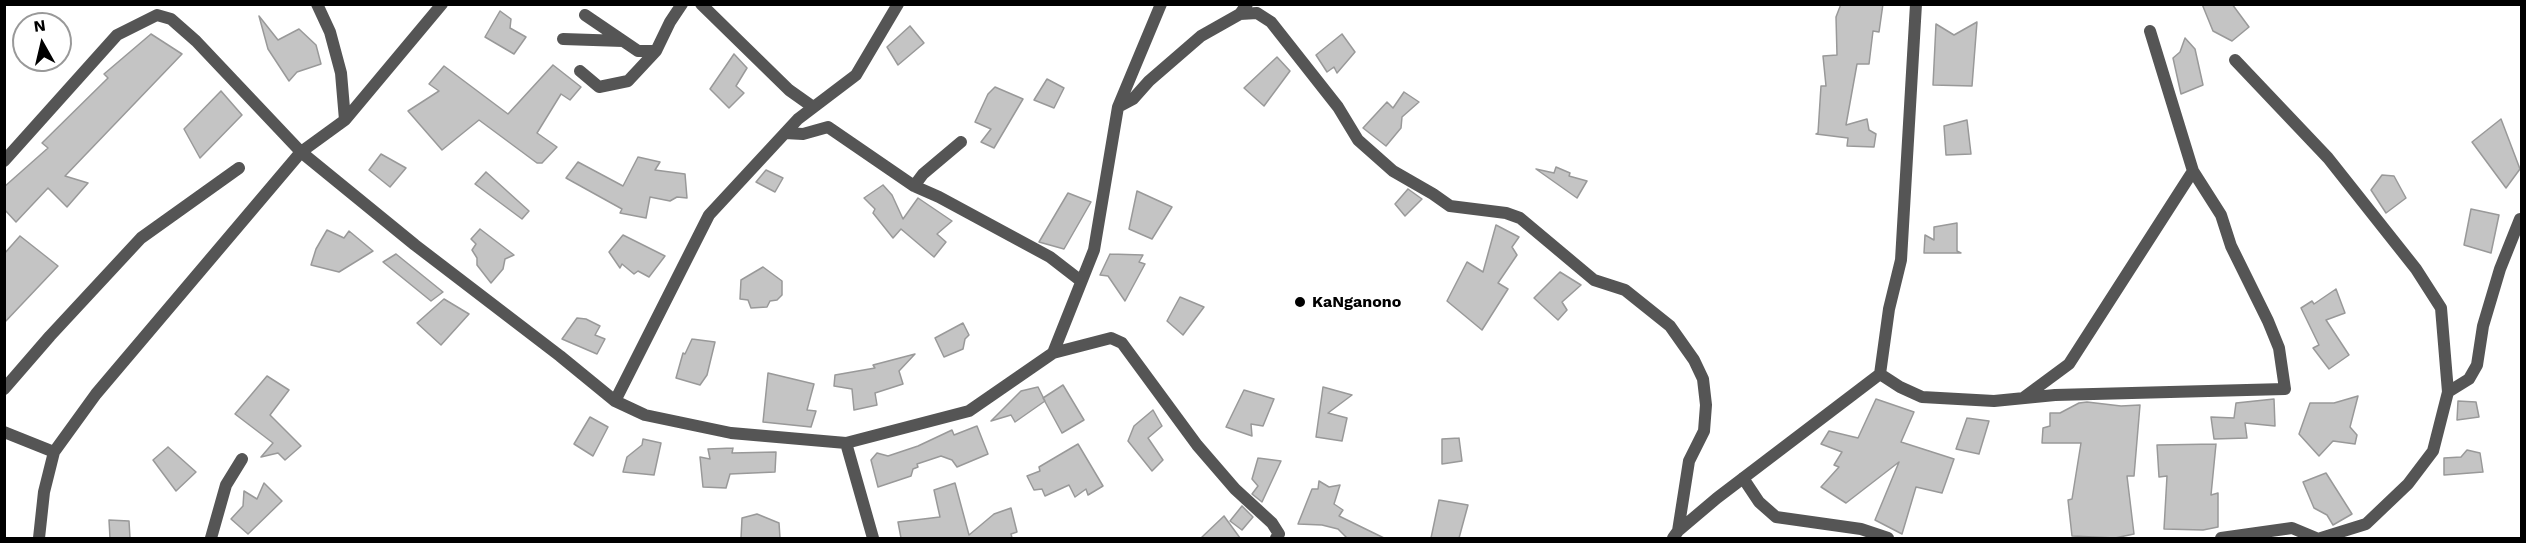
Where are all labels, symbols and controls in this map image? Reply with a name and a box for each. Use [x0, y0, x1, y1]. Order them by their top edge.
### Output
north arrow [12, 12, 72, 72]
text: N [33, 15, 47, 36]
place label: KaNganono [1312, 292, 1401, 312]
marker: KaNganono [1293, 295, 1307, 309]

